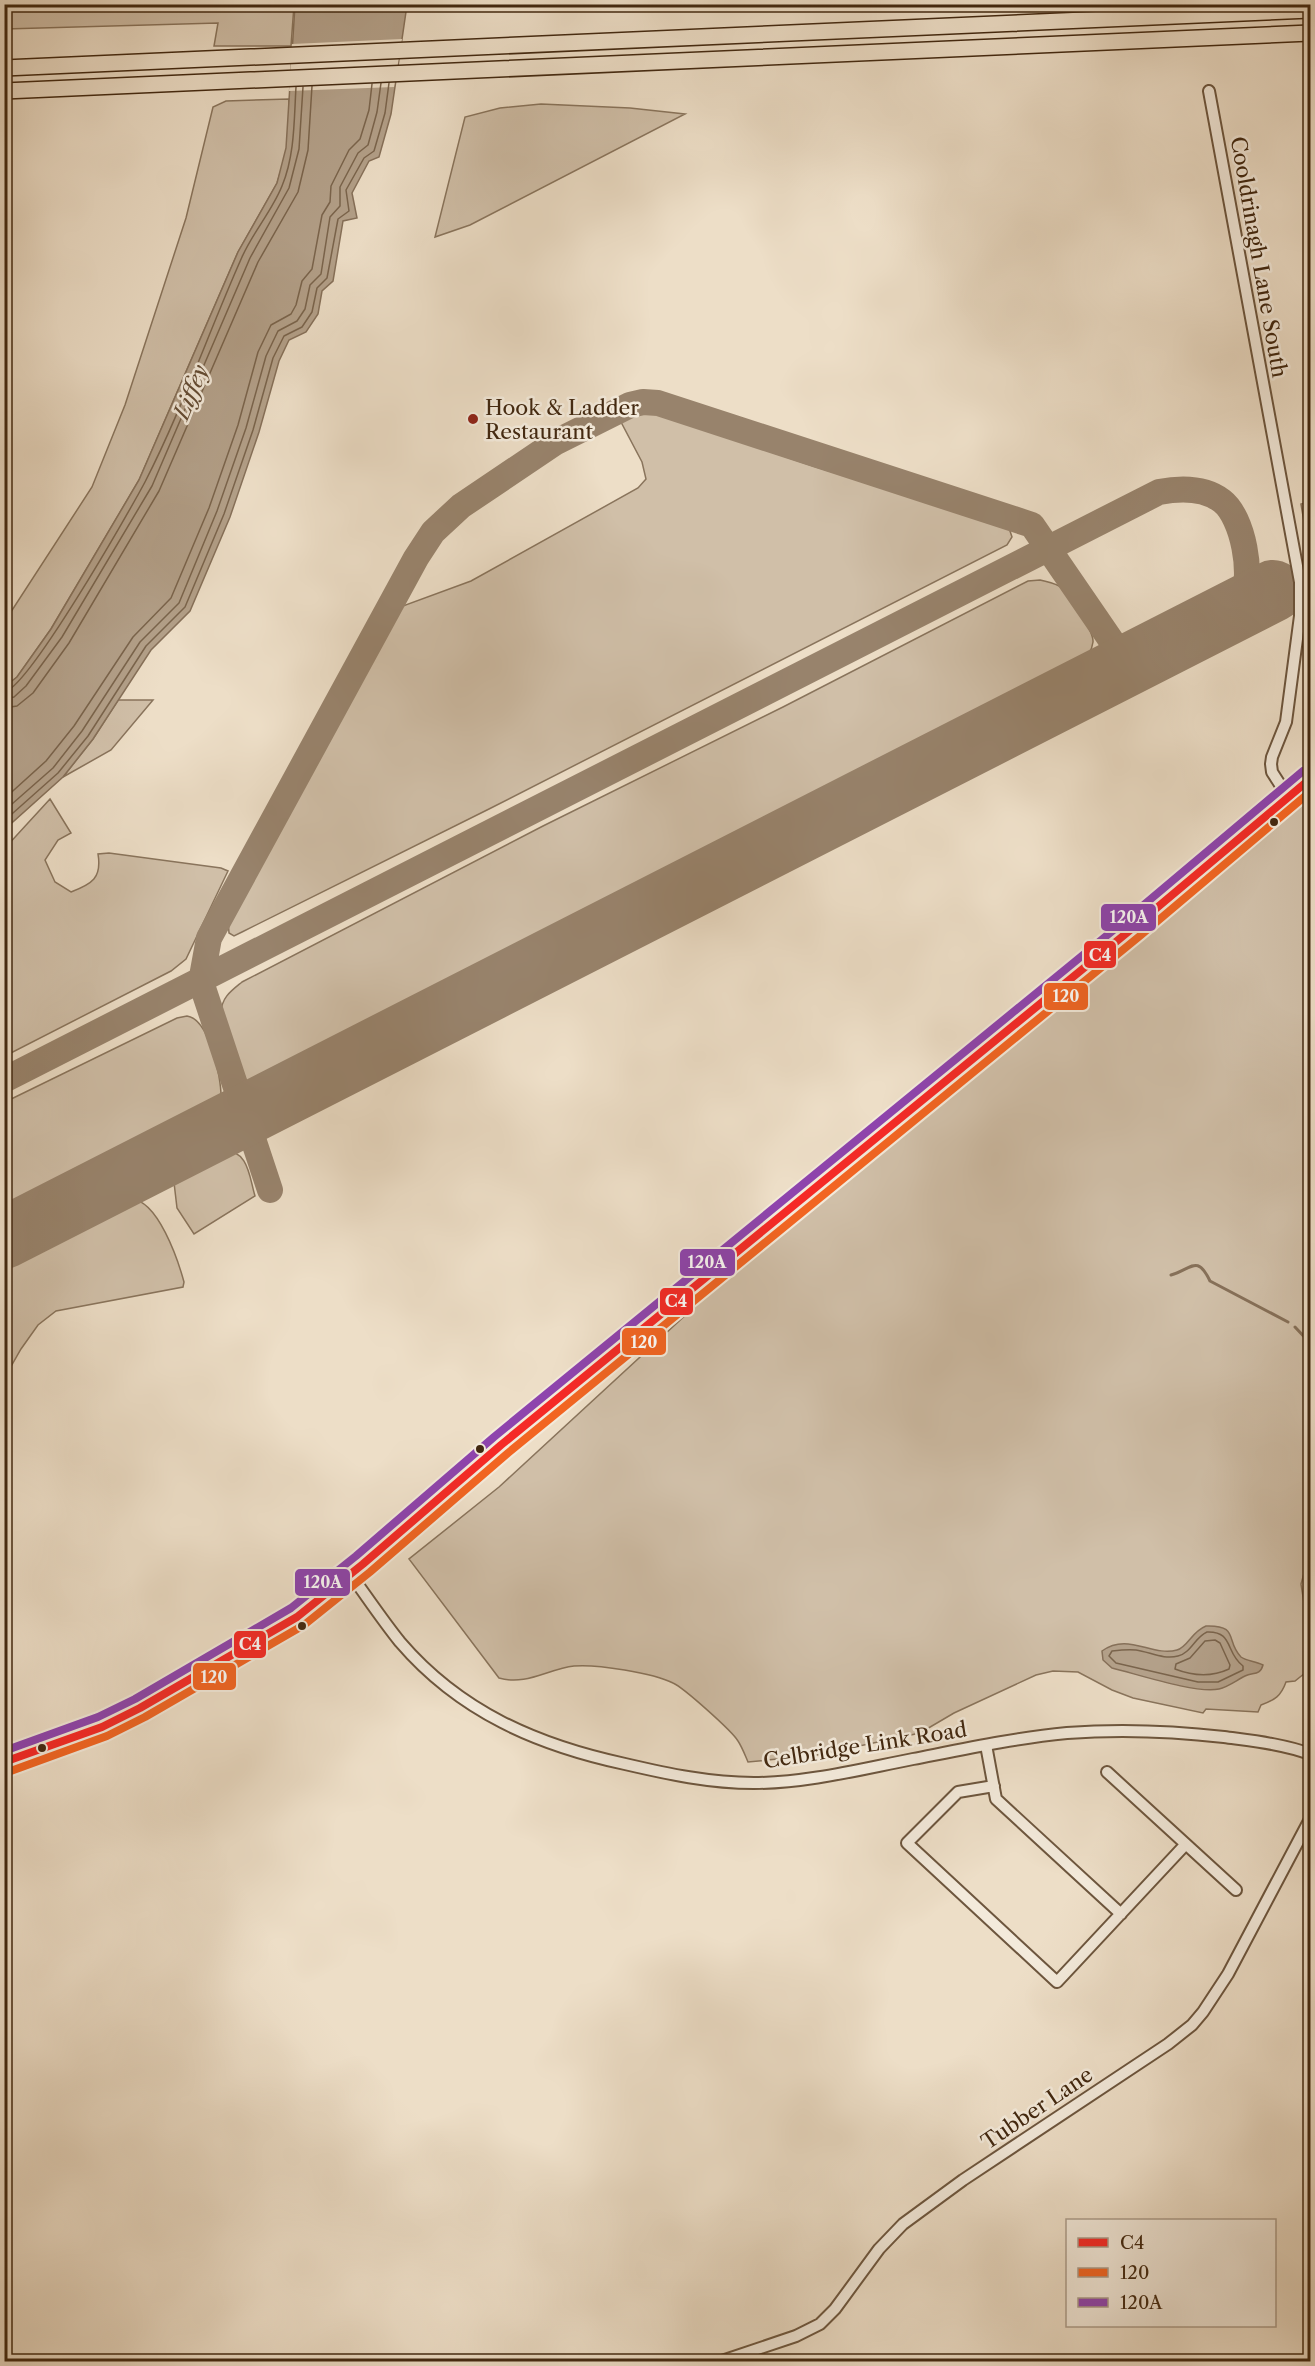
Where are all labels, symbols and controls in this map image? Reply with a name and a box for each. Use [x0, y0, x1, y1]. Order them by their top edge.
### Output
street label: Cooldrinagh Lane South [1225, 134, 1293, 380]
water label: Liffey [167, 361, 214, 425]
place label: Hook & Ladder Restaurant [485, 395, 639, 444]
marker: Hook & Ladder Restaurant [466, 412, 480, 426]
unlabelled marker [1268, 816, 1280, 828]
line badge: 120A [1100, 903, 1157, 932]
text: 120A [1110, 907, 1149, 927]
line badge: C4 [1083, 940, 1117, 969]
text: C4 [1089, 945, 1111, 965]
line badge: 120 [1043, 982, 1089, 1011]
text: 120 [1053, 986, 1079, 1006]
line badge: 120A [679, 1248, 736, 1277]
text: 120A [688, 1252, 727, 1272]
line badge: C4 [659, 1287, 694, 1316]
text: C4 [665, 1291, 687, 1311]
line badge: 120 [621, 1327, 667, 1356]
text: 120 [631, 1332, 657, 1352]
unlabelled marker [474, 1443, 486, 1455]
line badge: 120A [294, 1568, 351, 1597]
text: 120A [304, 1572, 343, 1592]
unlabelled marker [296, 1620, 308, 1632]
line badge: C4 [233, 1630, 267, 1659]
text: C4 [239, 1634, 261, 1654]
line badge: 120 [192, 1662, 237, 1691]
text: 120 [201, 1667, 227, 1687]
street label: Celbridge Link Road [761, 1717, 969, 1773]
unlabelled marker [36, 1742, 48, 1754]
street label: Tubber Lane [977, 2062, 1097, 2154]
legend [1066, 2219, 1276, 2327]
text: C4 [1120, 2232, 1144, 2254]
text: 120 [1120, 2262, 1149, 2284]
text: 120A [1120, 2292, 1163, 2314]

